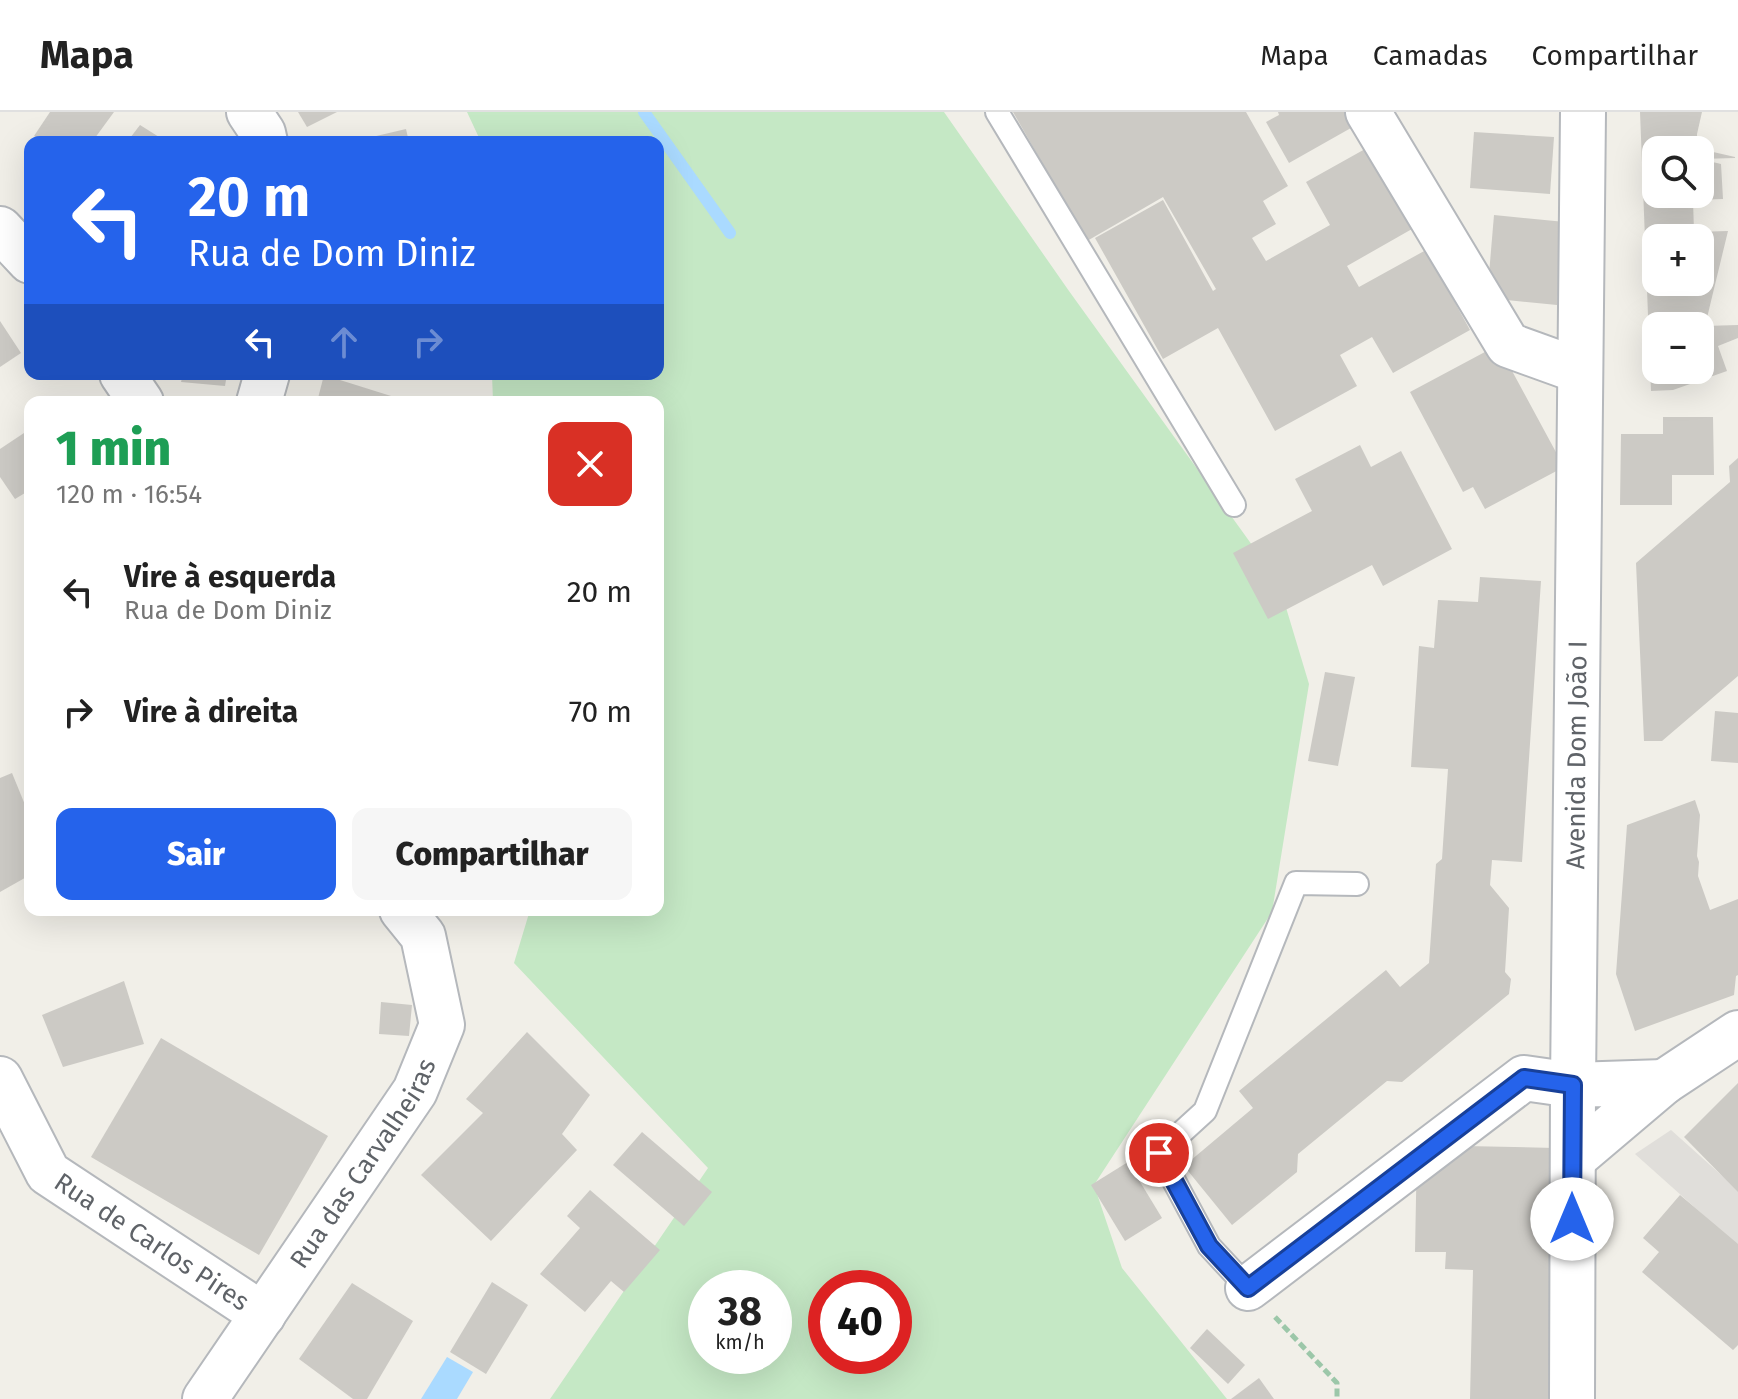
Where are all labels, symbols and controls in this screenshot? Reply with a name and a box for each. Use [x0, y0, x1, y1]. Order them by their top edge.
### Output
text: Mapa [40, 32, 134, 78]
text: Mapa [1260, 39, 1329, 72]
text: Camadas [1373, 39, 1487, 72]
text: Compartilhar [1531, 39, 1698, 72]
map controls [1642, 136, 1714, 384]
button: search [1642, 136, 1714, 208]
text: 20 m [188, 164, 310, 231]
icon: left [56, 168, 160, 272]
button: + [1642, 224, 1714, 296]
text: Rua de Dom Diniz [188, 232, 475, 276]
button: − [1642, 312, 1714, 384]
icon: left [238, 320, 282, 364]
icon: ahead [322, 320, 366, 364]
icon: right [406, 320, 450, 364]
text: 1 min [56, 420, 171, 478]
button: close [548, 422, 632, 506]
text: 120 m · 16:54 [56, 479, 202, 510]
text: Vire à esquerda [124, 559, 336, 595]
icon: left [56, 570, 100, 614]
text: 20 m [567, 574, 632, 610]
text: Rua de Dom Diniz [124, 595, 332, 626]
street label: Avenida Dom João I [1560, 640, 1594, 870]
icon: right [56, 690, 100, 734]
text: Vire à direita [124, 694, 298, 730]
text: 70 m [569, 694, 632, 730]
button: Sair [56, 808, 336, 900]
button: Compartilhar [352, 808, 632, 900]
street label: Rua das Carvalheiras [284, 1054, 443, 1274]
pin [1125, 1119, 1193, 1187]
icon: arrive [1137, 1131, 1181, 1175]
street label: Rua de Carlos Pires [48, 1167, 255, 1317]
position arrow [1530, 1177, 1614, 1261]
speed limit sign: 40 [808, 1270, 912, 1374]
text: 38 [718, 1288, 762, 1336]
text: km/h [715, 1330, 765, 1354]

